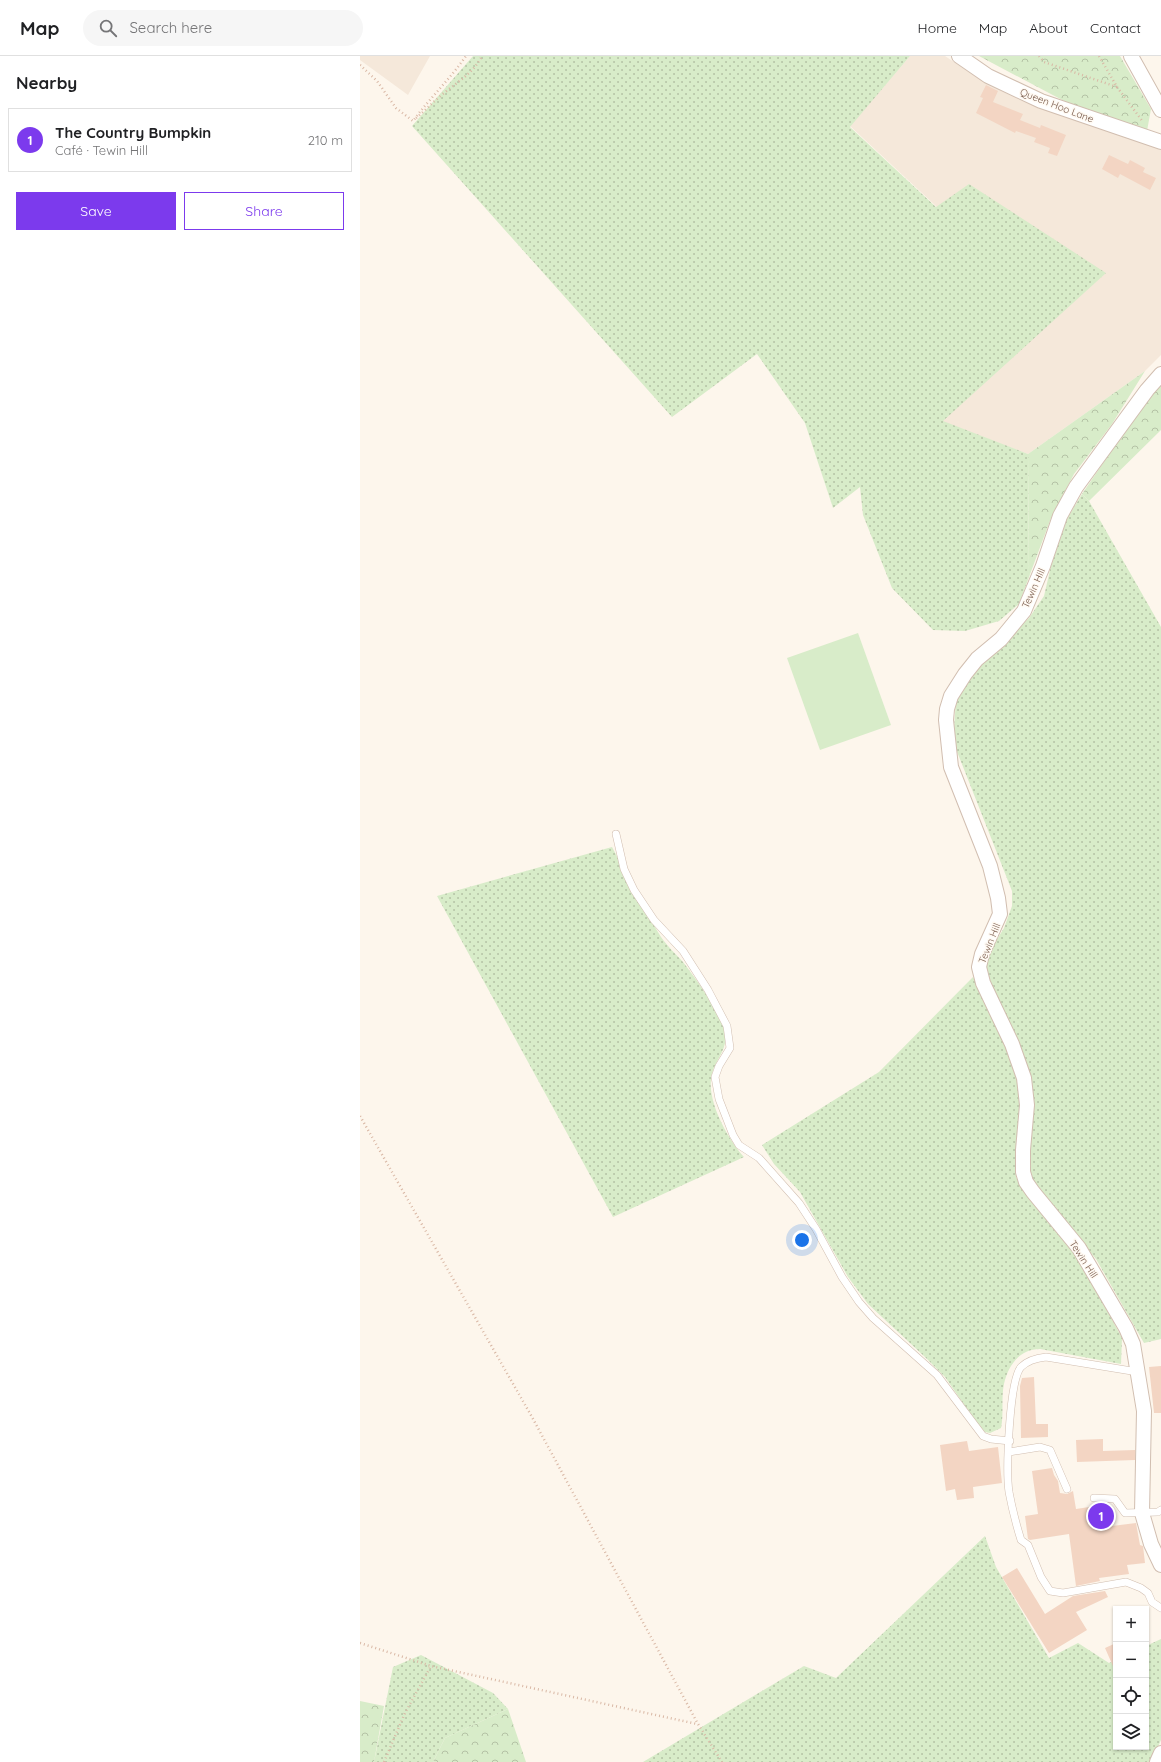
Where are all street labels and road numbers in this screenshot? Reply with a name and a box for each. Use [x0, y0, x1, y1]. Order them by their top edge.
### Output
street label: Queen Hoo Lane [1018, 85, 1096, 126]
street label: Tewin Hill [1019, 566, 1048, 610]
street label: Tewin Hill [975, 921, 1003, 965]
street label: Tewin Hill [1067, 1238, 1101, 1281]

